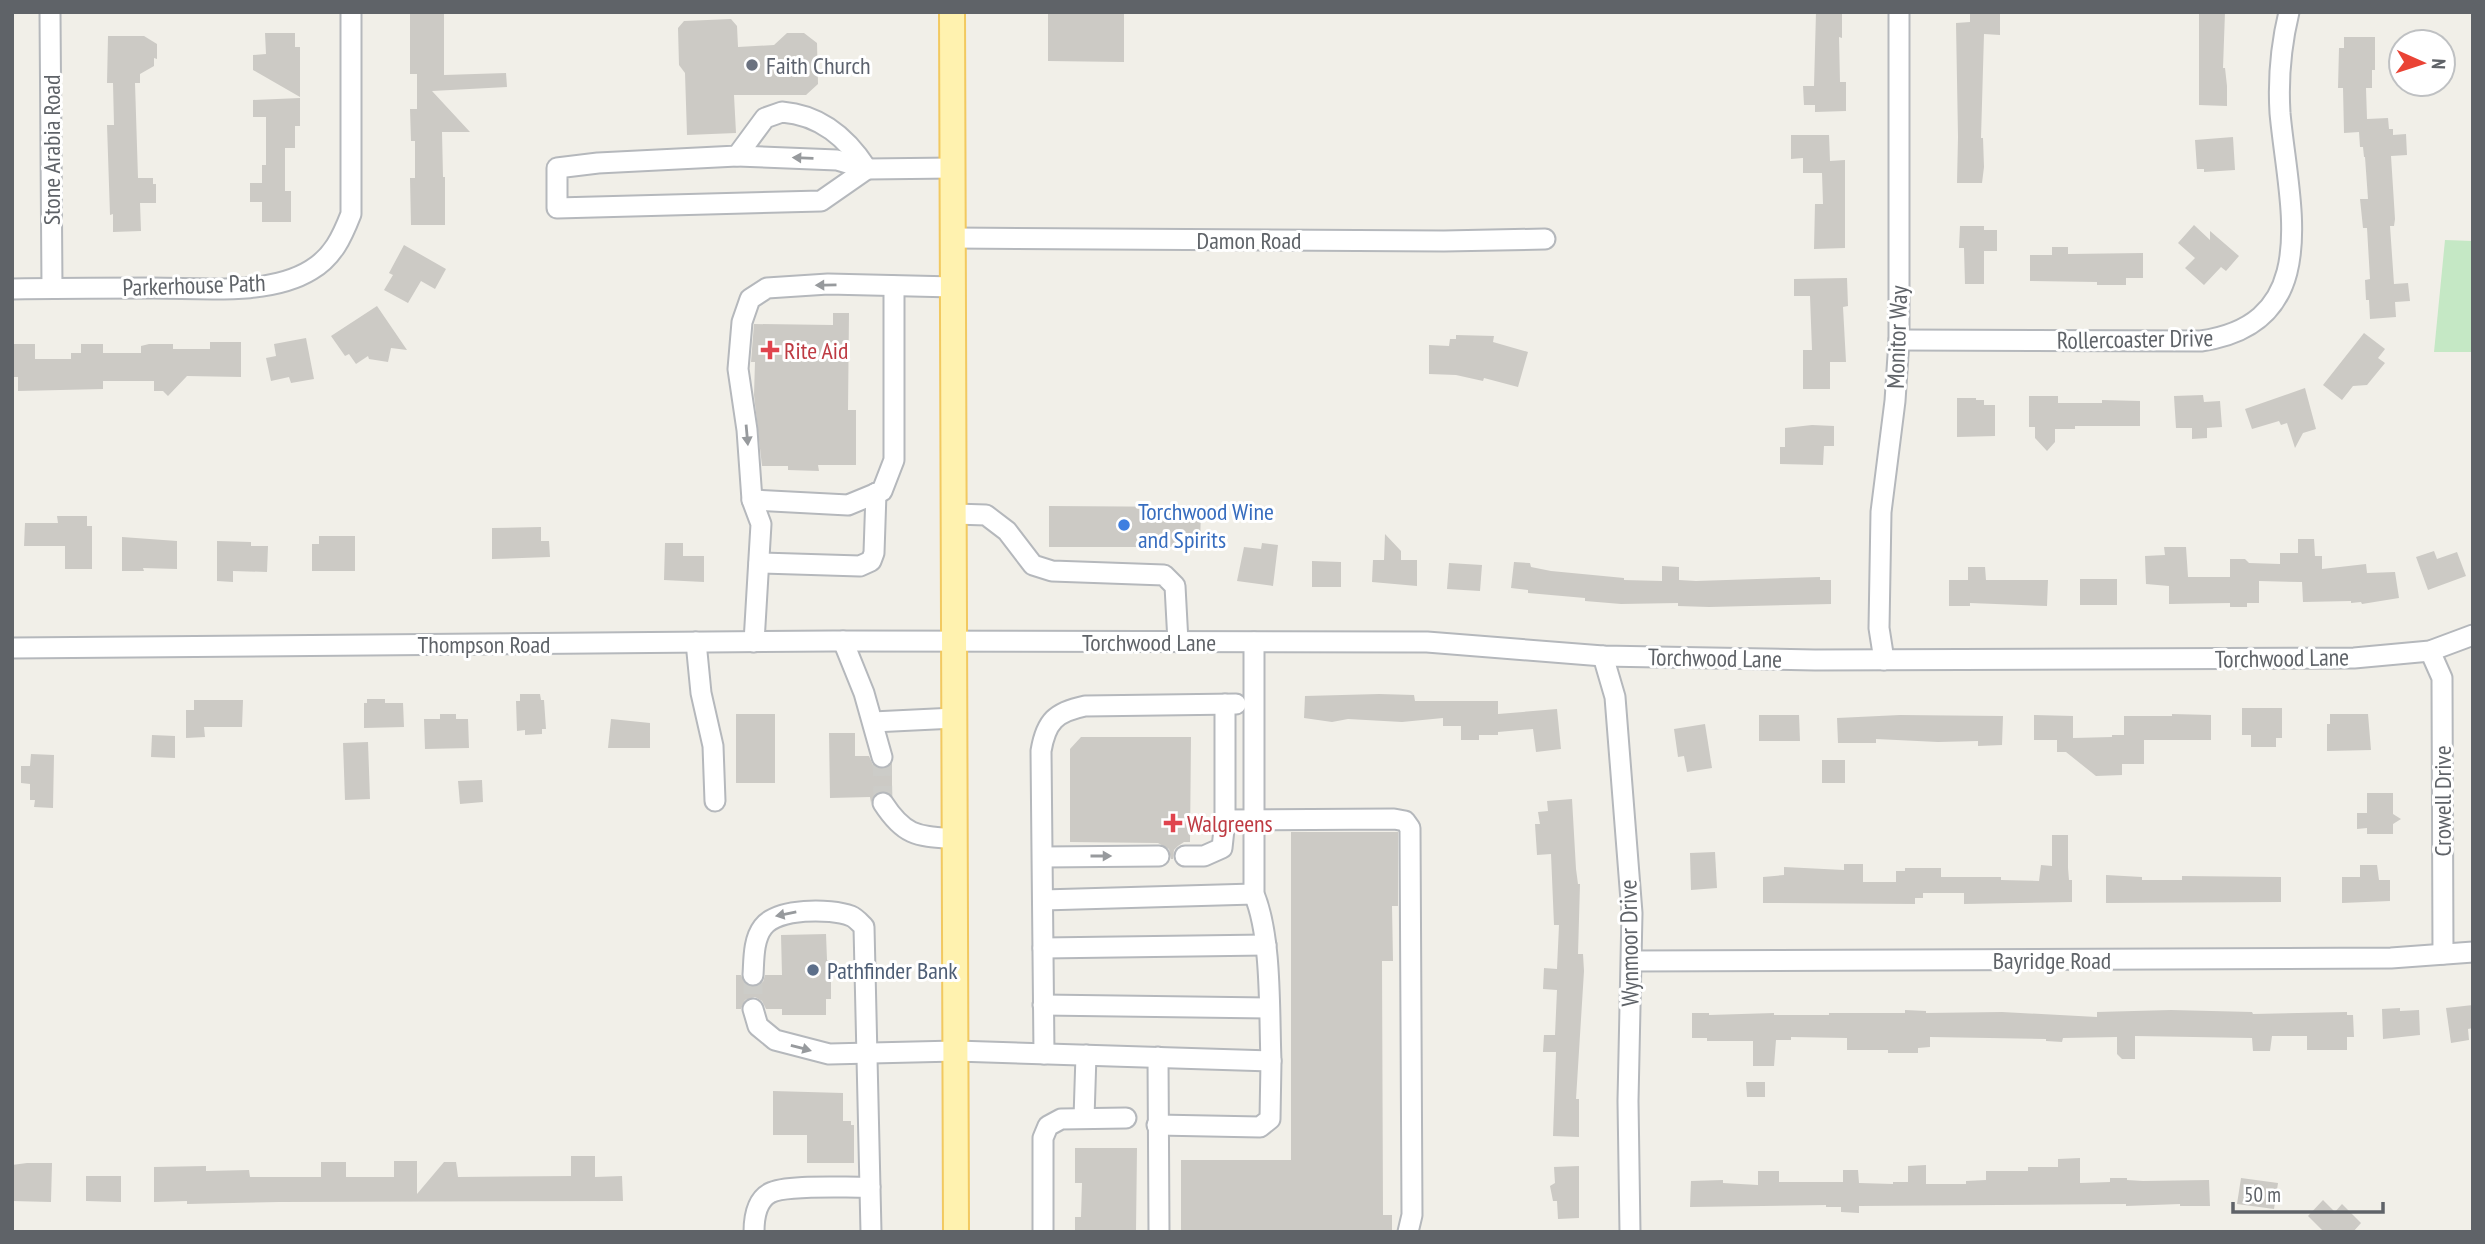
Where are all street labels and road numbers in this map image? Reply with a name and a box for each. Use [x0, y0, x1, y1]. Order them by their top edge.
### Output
street label: Stone Arabia Road [36, 75, 67, 225]
street label: Damon Road [1197, 225, 1301, 256]
street label: Parkerhouse Path [122, 267, 266, 303]
street label: Monitor Way [1880, 285, 1914, 389]
street label: Rollercoaster Drive [2057, 322, 2213, 356]
street label: Torchwood Lane [1082, 627, 1216, 658]
street label: Thompson Road [418, 629, 550, 660]
street label: Torchwood Lane [1648, 641, 1782, 675]
street label: Torchwood Lane [2215, 641, 2349, 675]
street label: Crowell Drive [2427, 745, 2458, 857]
street label: Wynmoor Drive [1612, 879, 1646, 1007]
street label: Bayridge Road [1993, 945, 2111, 976]

